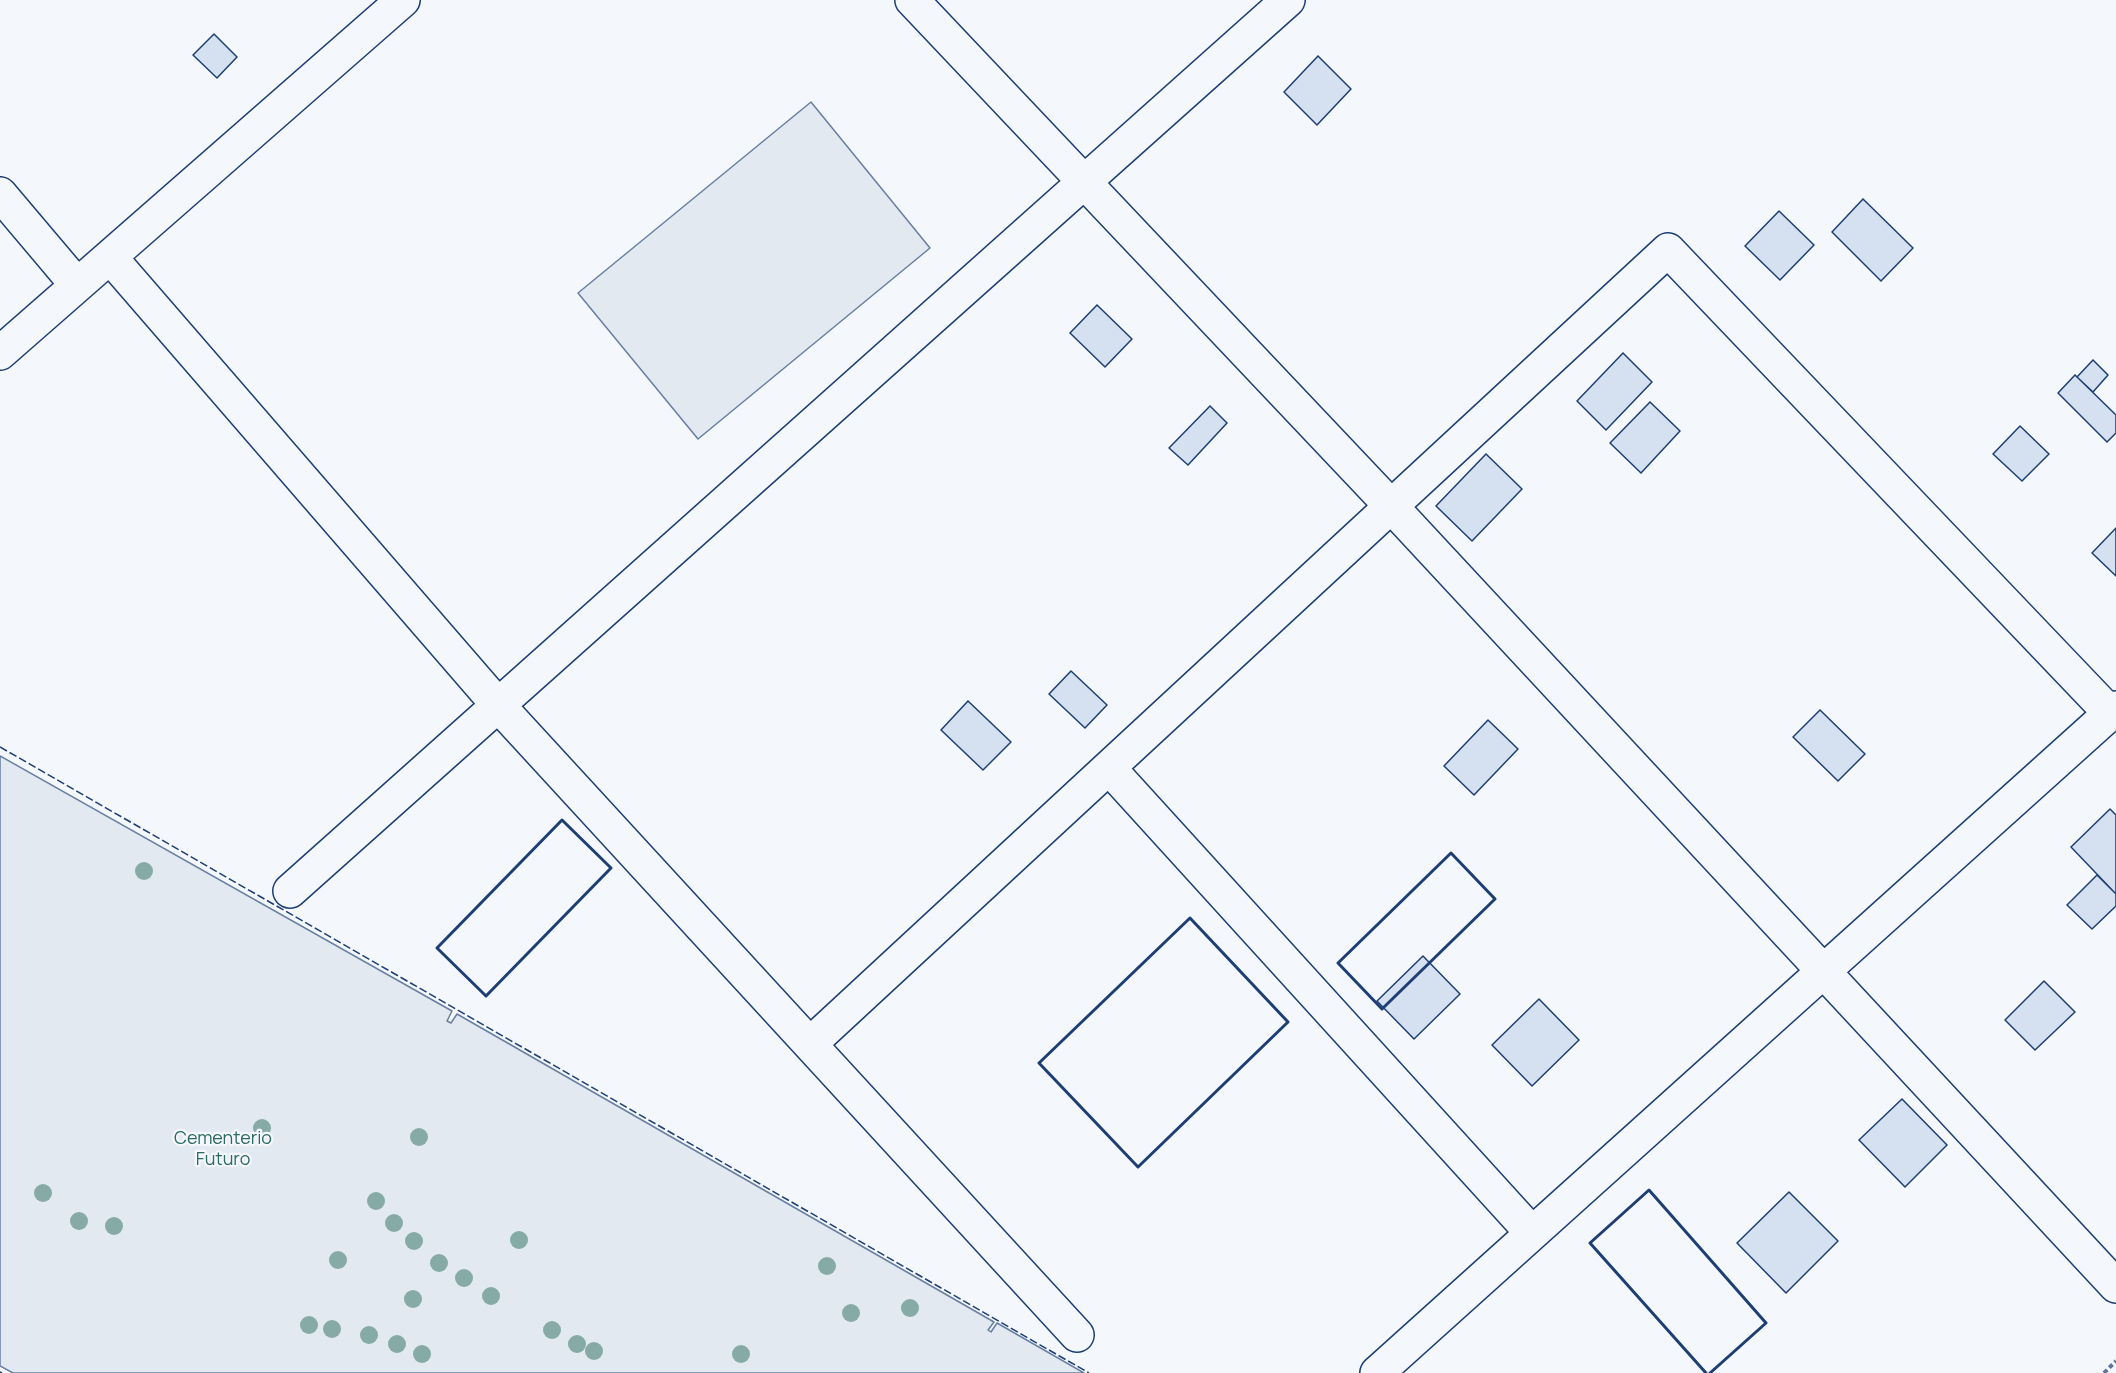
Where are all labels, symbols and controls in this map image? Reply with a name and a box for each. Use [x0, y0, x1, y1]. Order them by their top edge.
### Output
park label: Cementerio Futuro [174, 1128, 272, 1170]

